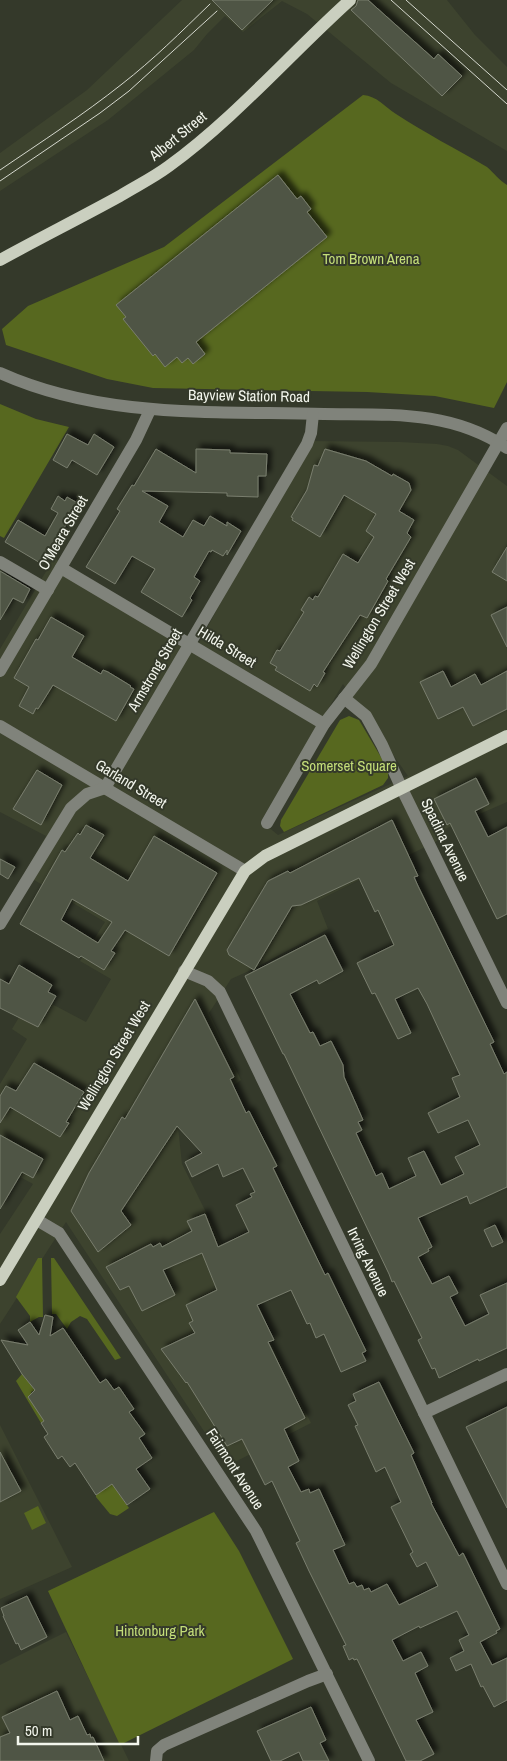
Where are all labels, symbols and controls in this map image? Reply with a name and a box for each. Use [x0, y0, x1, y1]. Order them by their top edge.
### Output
street label: Albert Street [144, 106, 211, 166]
park label: Tom Brown Arena [322, 248, 420, 269]
street label: Bayview Station Road [188, 384, 310, 407]
street label: O'Meara Street [33, 491, 93, 574]
street label: Wellington Street West [337, 554, 420, 673]
street label: Hilda Street [194, 621, 261, 673]
street label: Armstrong Street [122, 624, 187, 716]
street label: Garland Street [92, 754, 171, 813]
park label: Somerset Square [301, 755, 397, 776]
street label: Spadina Avenue [416, 795, 475, 885]
street label: Wellington Street West [72, 996, 155, 1115]
street label: Irving Avenue [343, 1223, 394, 1300]
street label: Fairmont Avenue [201, 1424, 270, 1514]
park label: Hintonburg Park [115, 1620, 206, 1641]
scale bar [18, 1714, 138, 1746]
text: 50 m [25, 1720, 52, 1741]

